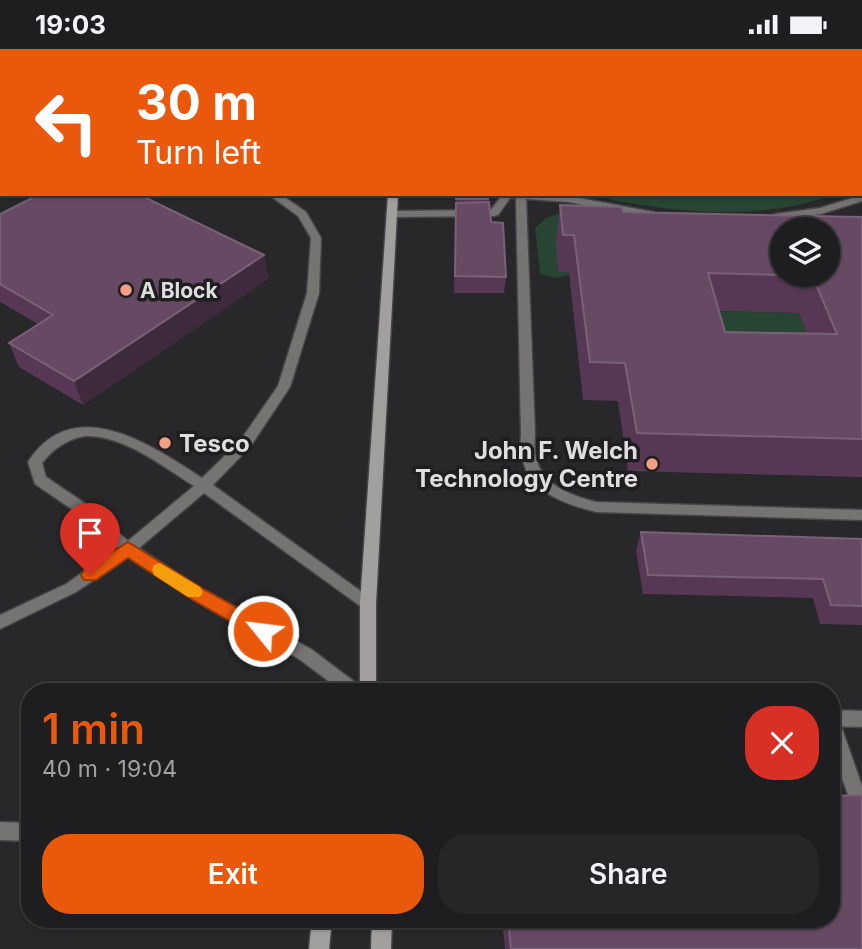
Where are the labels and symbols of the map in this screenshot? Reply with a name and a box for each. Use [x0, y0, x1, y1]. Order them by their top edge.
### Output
place label: A Block [140, 278, 218, 303]
marker: A Block [118, 282, 134, 298]
place label: Tesco [179, 429, 250, 458]
marker: Tesco [157, 435, 173, 451]
place label: John F. Welch Technology Centre [415, 436, 638, 493]
marker: John F. Welch Technology Centre [644, 456, 660, 472]
pin [60, 503, 120, 575]
position arrow [226, 594, 300, 668]

